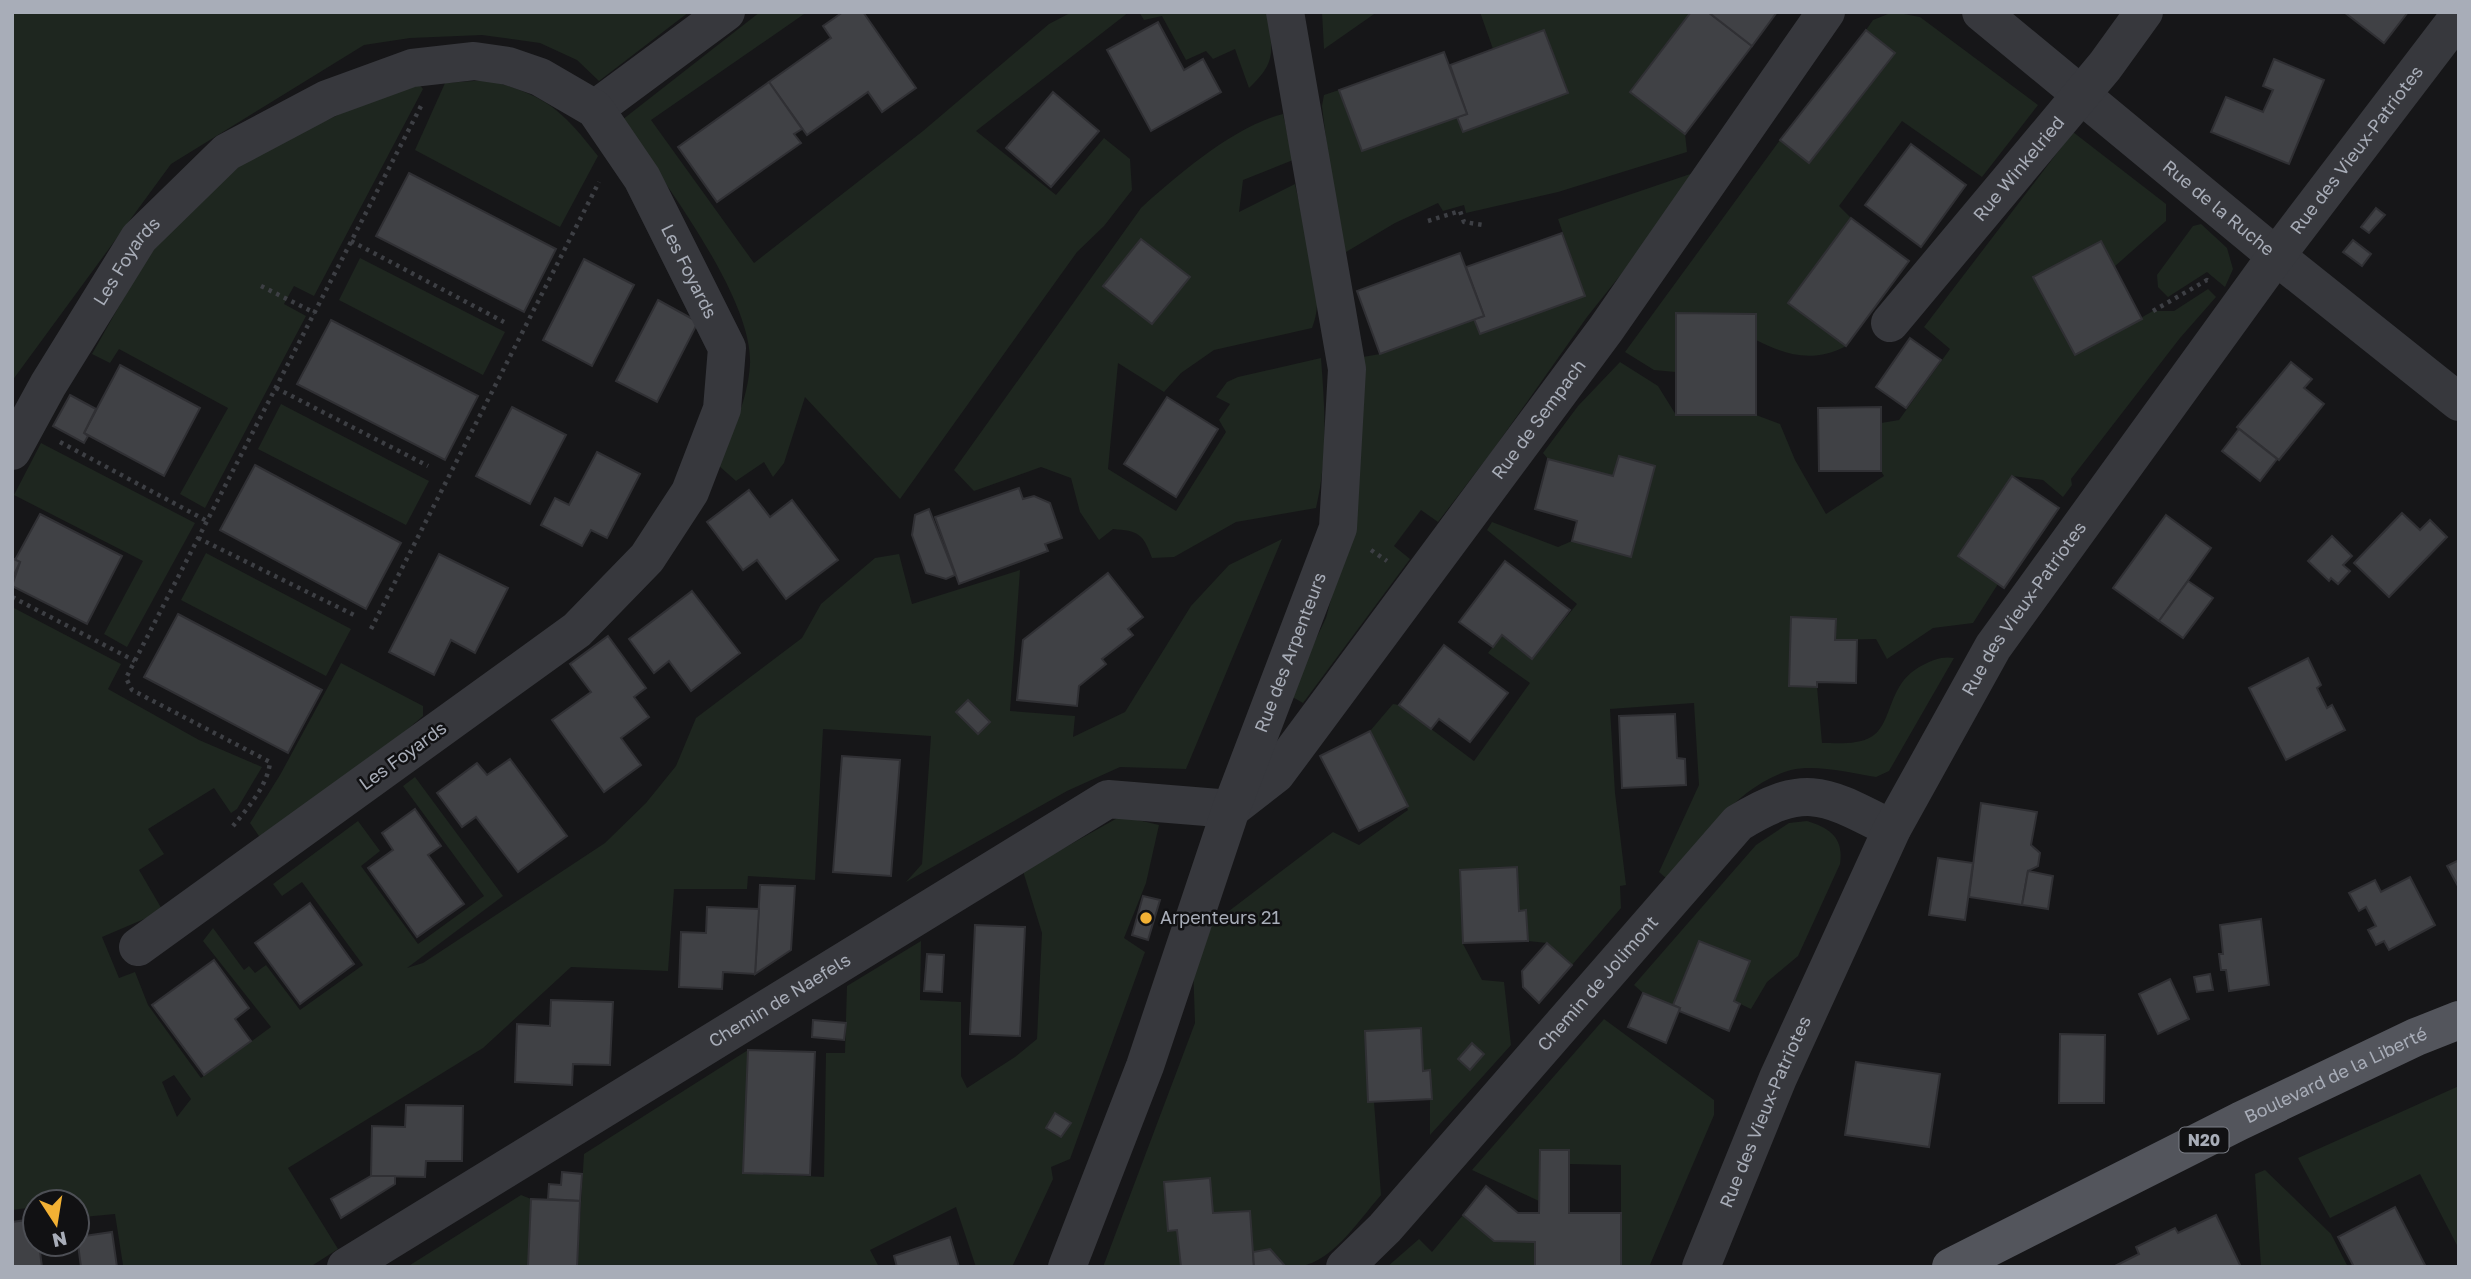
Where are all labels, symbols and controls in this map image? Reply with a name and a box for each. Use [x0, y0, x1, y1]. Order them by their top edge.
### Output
street label: Rue des Vieux-Patriotes [2285, 61, 2427, 238]
street label: Rue Winkelried [1968, 111, 2068, 225]
street label: Rue de la Ruche [2159, 155, 2279, 260]
street label: Les Foyards [88, 212, 164, 309]
street label: Les Foyards [657, 220, 722, 322]
street label: Rue de Sempach [1486, 355, 1590, 483]
street label: Rue des Vieux-Patriotes [1956, 517, 2090, 699]
street label: Rue des Arpenteurs [1249, 569, 1330, 736]
street label: Les Foyards [354, 716, 450, 794]
place label: Arpenteurs 21 [1160, 906, 1281, 928]
marker: Arpenteurs 21 [1138, 910, 1154, 926]
street label: Chemin de Jolimont [1532, 911, 1662, 1055]
street label: Chemin de Naefels [704, 948, 854, 1052]
street label: Rue des Vieux-Patriotes [1714, 1012, 1815, 1211]
street label: Boulevard de la Liberté [2241, 1022, 2430, 1127]
road number: N20 [2180, 1128, 2228, 1152]
north arrow [21, 1188, 91, 1258]
text: N [50, 1227, 69, 1253]

